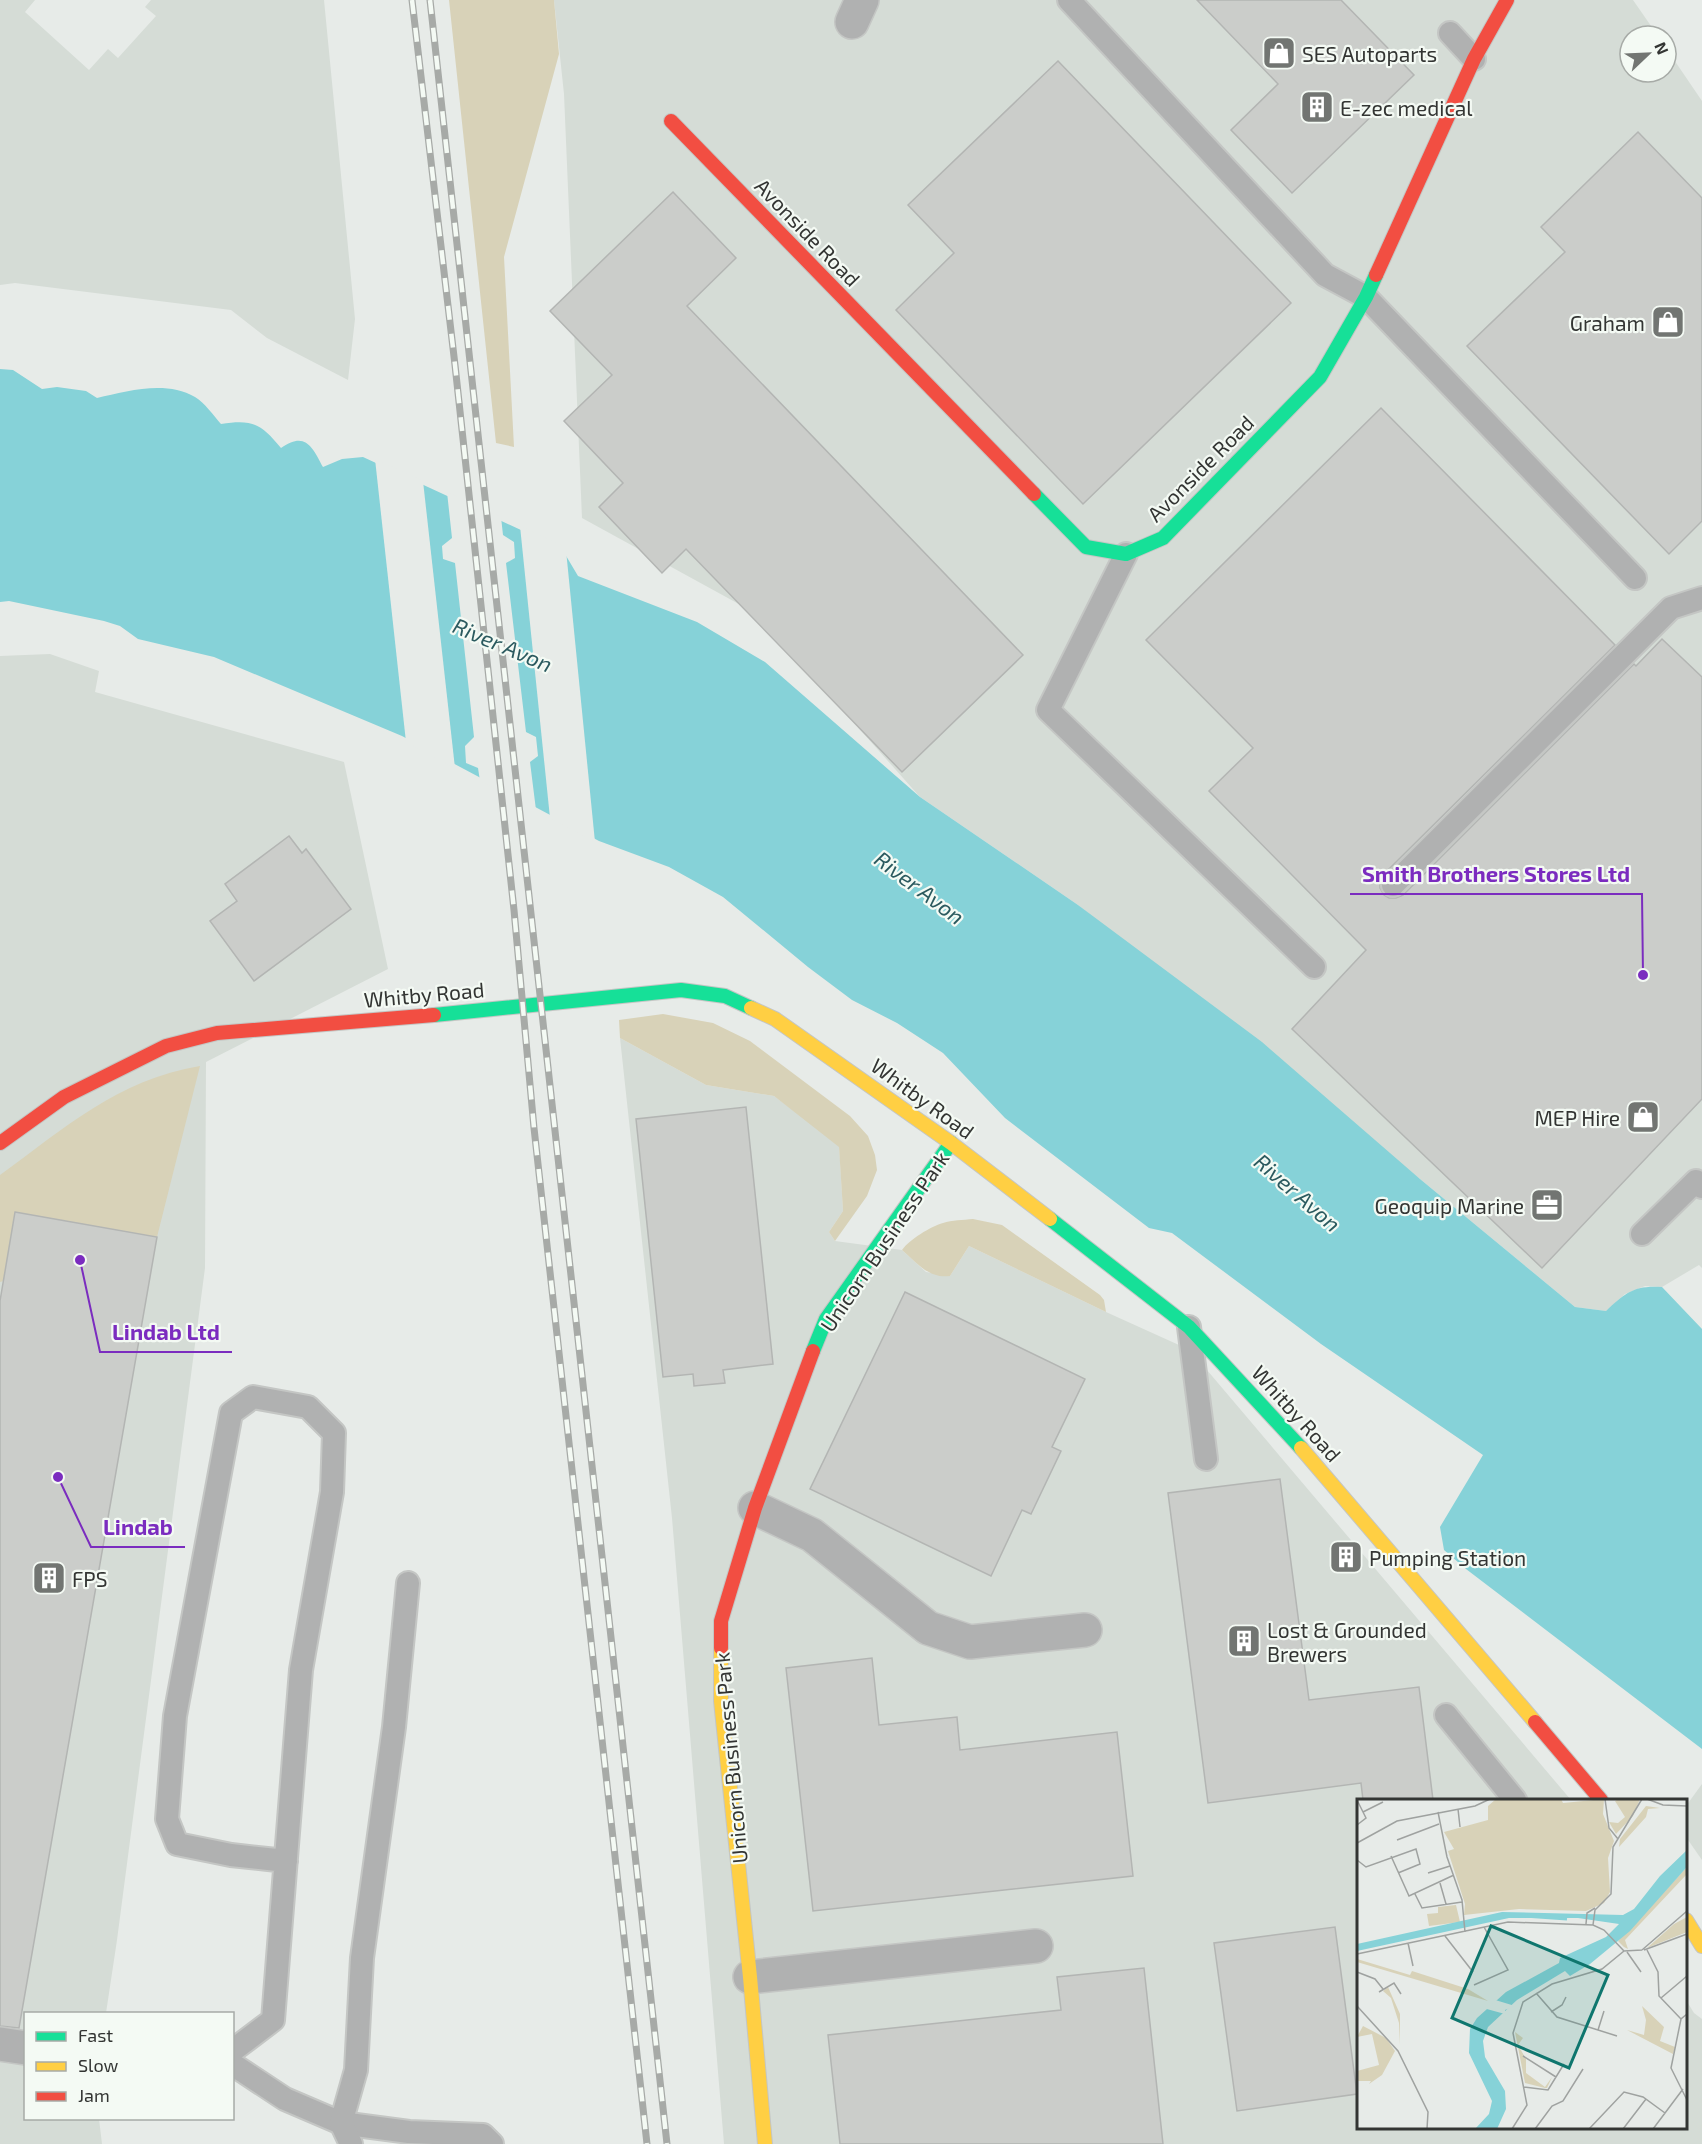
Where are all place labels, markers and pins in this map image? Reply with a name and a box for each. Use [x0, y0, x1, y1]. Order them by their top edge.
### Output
shop icon: SES Autoparts [1261, 35, 1297, 71]
place label: SES Autoparts [1302, 41, 1437, 66]
building icon: E-zec medical [1299, 89, 1335, 125]
place label: E-zec medical [1340, 95, 1473, 120]
shop icon: Graham [1650, 304, 1686, 340]
place label: Graham [1570, 310, 1645, 335]
callout: Smith Brothers Stores Ltd [1350, 854, 1642, 894]
shop icon: MEP Hire [1625, 1099, 1661, 1135]
place label: MEP Hire [1534, 1105, 1620, 1130]
office icon: Geoquip Marine [1529, 1187, 1565, 1223]
place label: Geoquip Marine [1375, 1193, 1524, 1218]
callout: Lindab Ltd [100, 1312, 232, 1352]
callout: Lindab [91, 1507, 185, 1547]
building icon: Pumping Station [1328, 1539, 1364, 1575]
place label: Pumping Station [1369, 1545, 1526, 1570]
building icon: FPS [31, 1560, 67, 1596]
place label: FPS [72, 1566, 108, 1591]
place label: Lost & Grounded Brewers [1267, 1617, 1427, 1666]
building icon: Lost & Grounded Brewers [1226, 1623, 1262, 1659]

